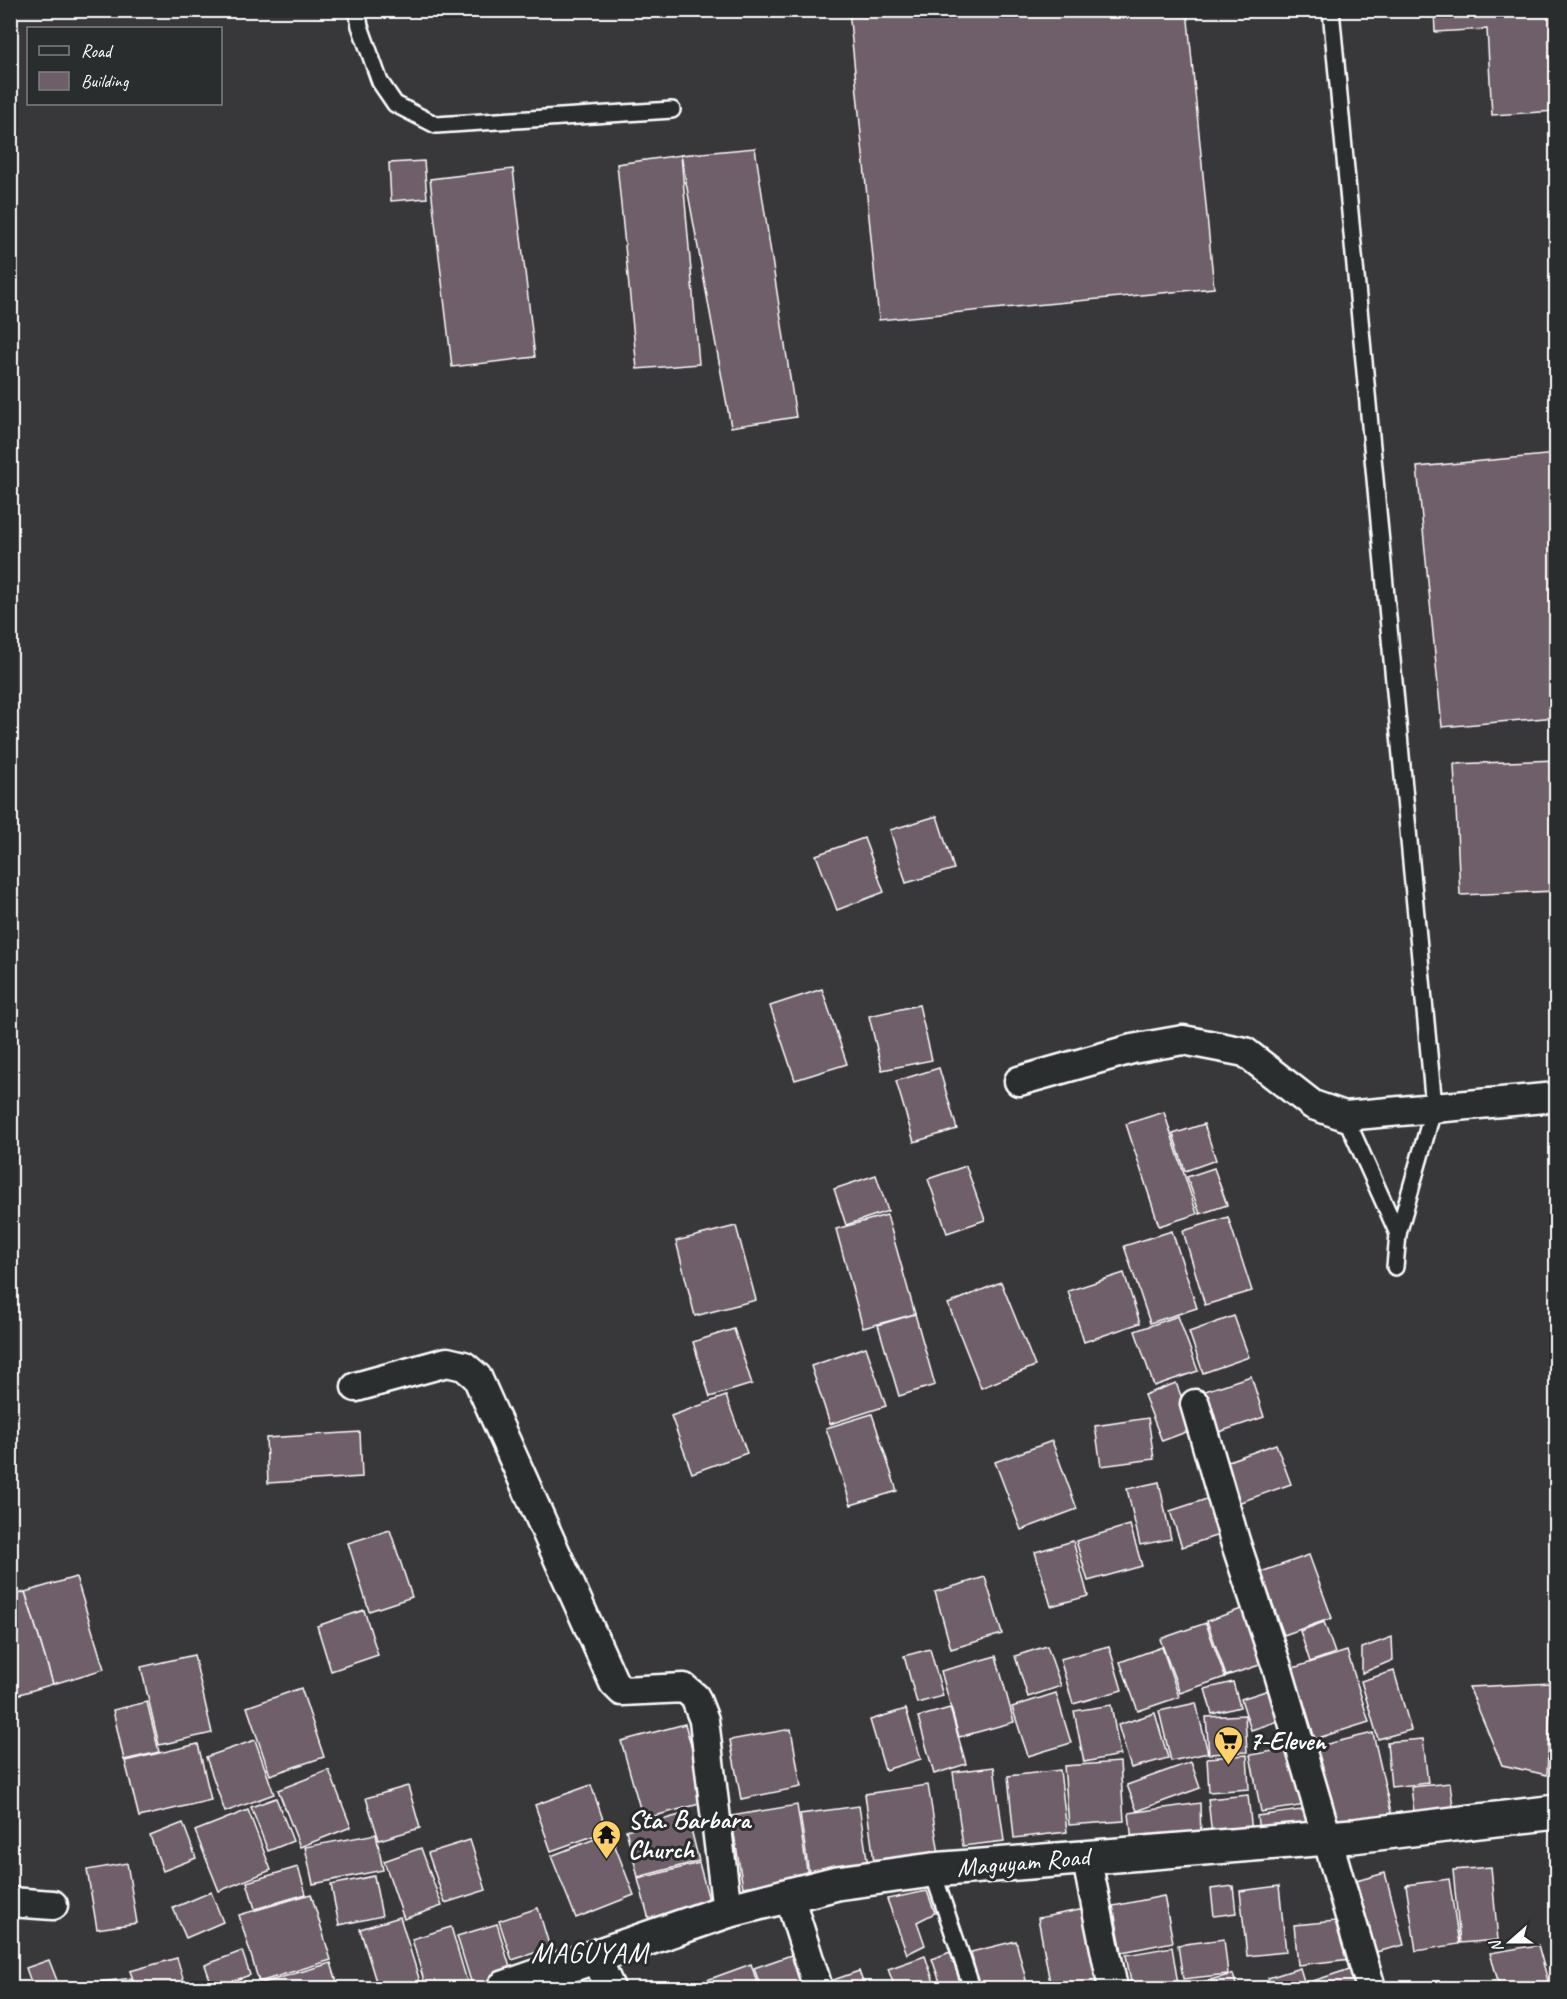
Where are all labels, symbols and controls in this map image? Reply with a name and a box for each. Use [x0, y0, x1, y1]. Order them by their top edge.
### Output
legend [27, 27, 222, 105]
text: Road [81, 40, 114, 62]
text: Building [81, 70, 130, 92]
supermarket icon: 7-Eleven [1212, 1724, 1244, 1766]
place label: 7-Eleven [1249, 1724, 1328, 1757]
place label: Sta. Barbara Church [628, 1803, 752, 1866]
temple icon: Sta. Barbara Church [591, 1818, 623, 1860]
street label: Maguyam Road [955, 1839, 1094, 1884]
north arrow [1480, 1912, 1540, 1972]
district label: MAGUYAM [531, 1935, 650, 1970]
text: N [1485, 1936, 1508, 1955]

